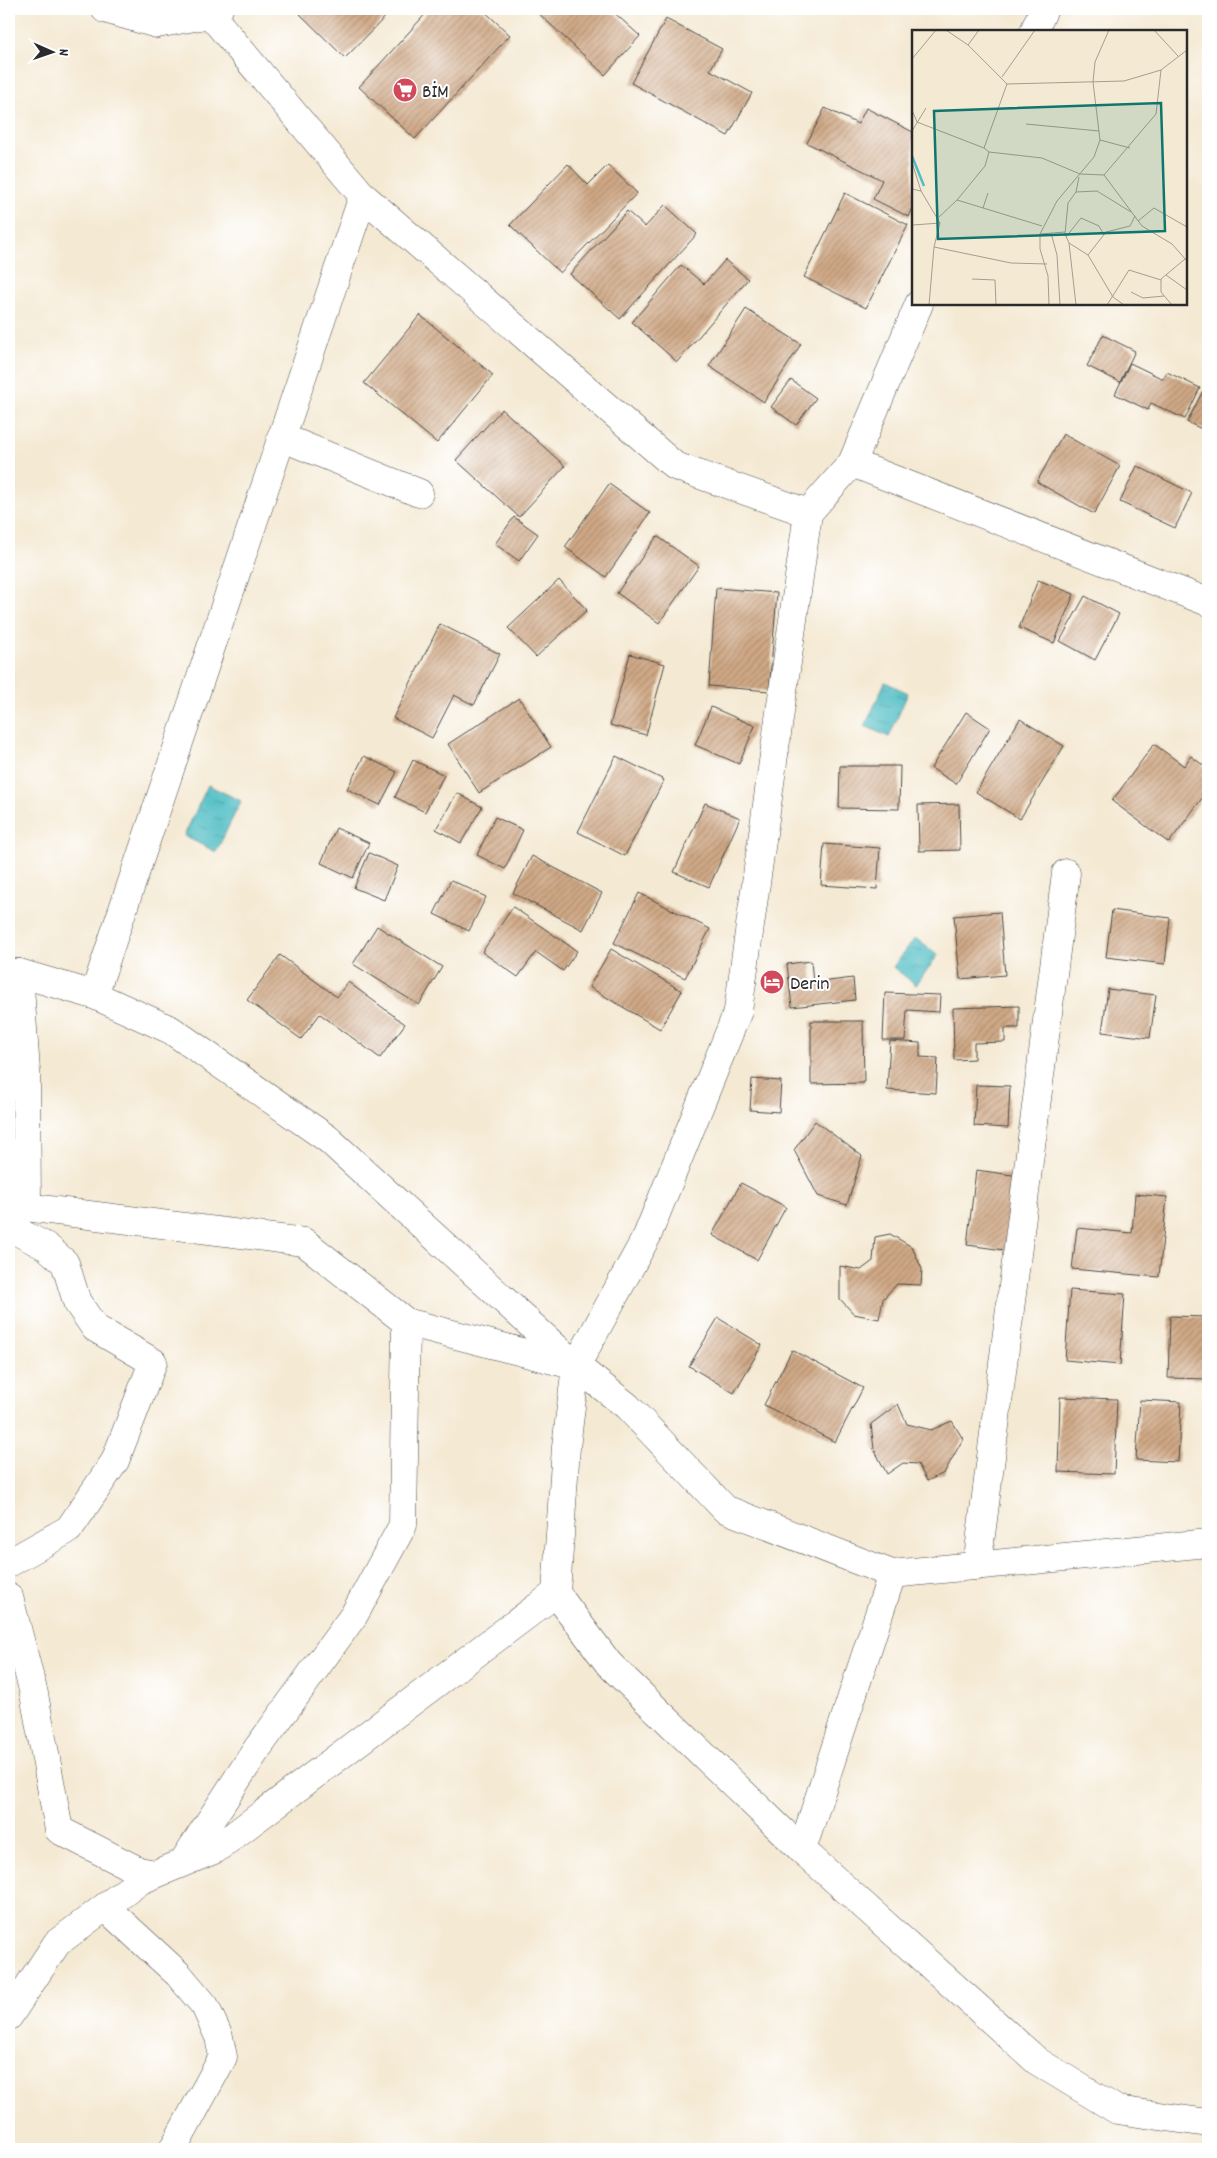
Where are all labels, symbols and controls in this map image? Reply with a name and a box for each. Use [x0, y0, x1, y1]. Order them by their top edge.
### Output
north arrow [28, 28, 78, 78]
inset map [912, 30, 1187, 305]
text: N [53, 49, 73, 56]
supermarket icon: BİM [392, 77, 418, 103]
place label: BİM [422, 79, 449, 107]
hotel icon: Derin [759, 969, 785, 995]
place label: Derin [790, 971, 829, 999]

